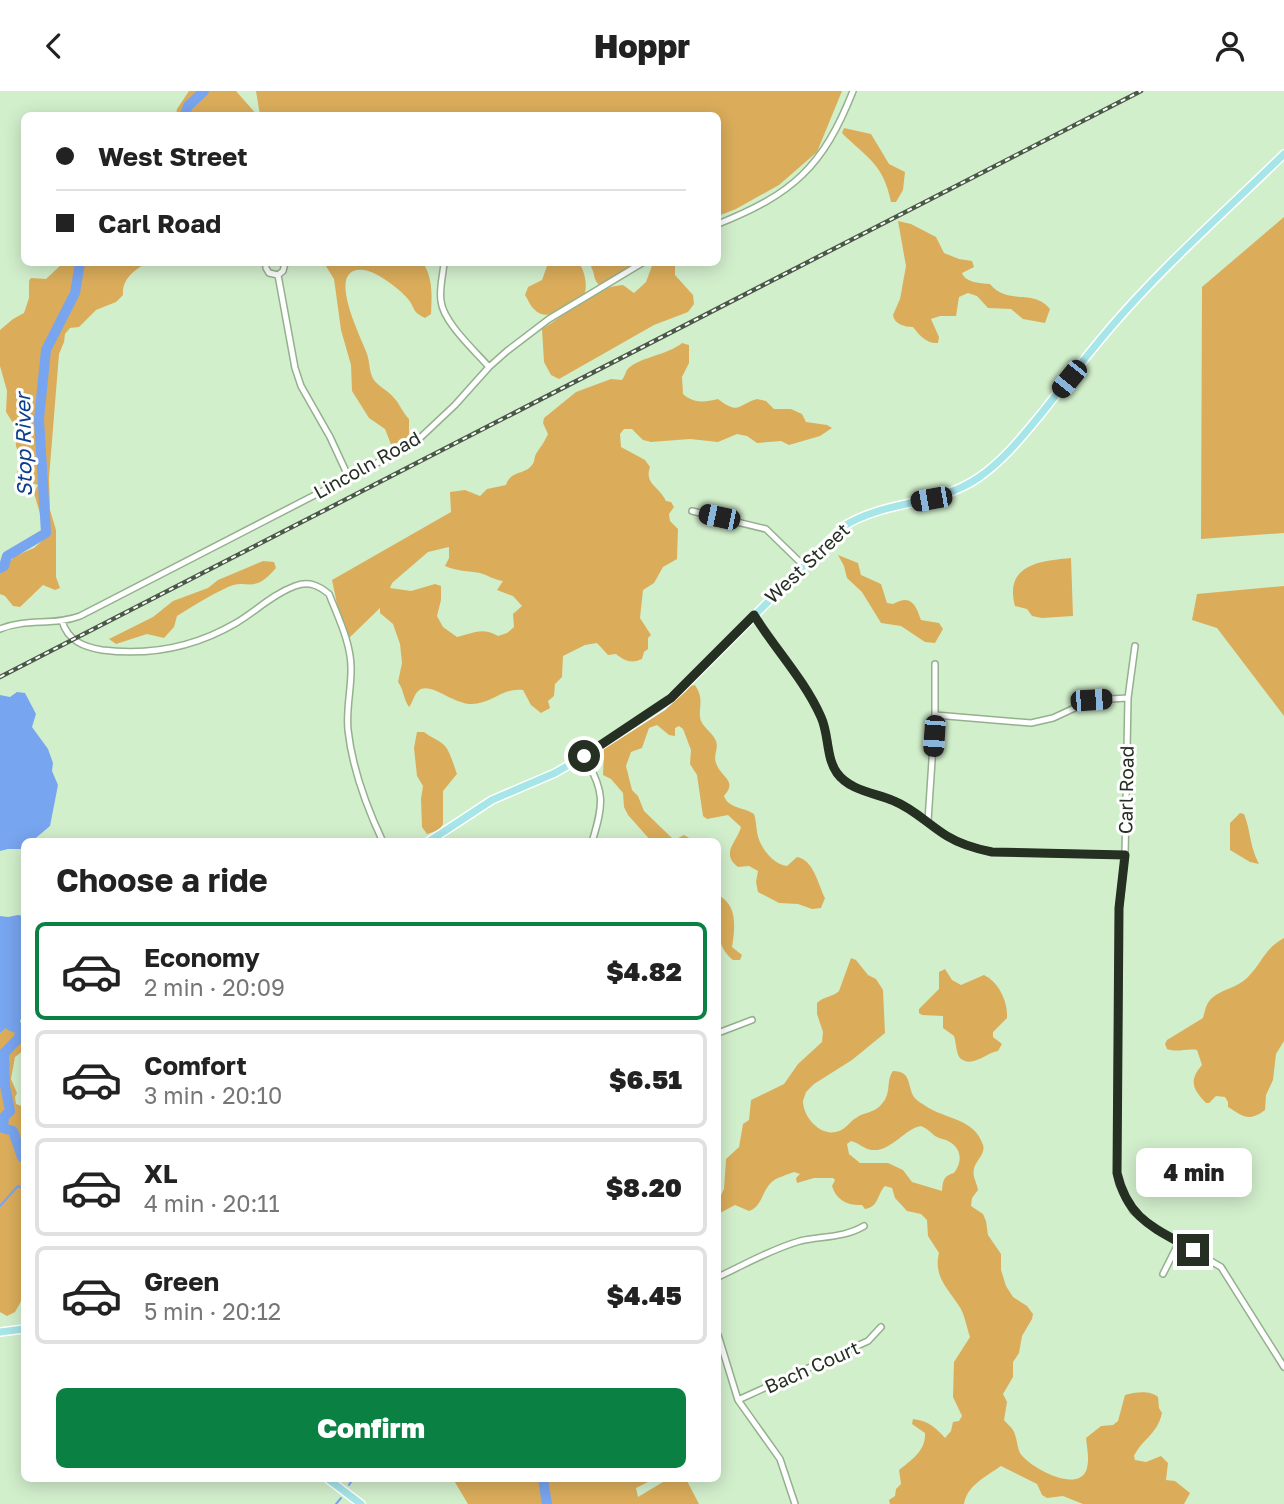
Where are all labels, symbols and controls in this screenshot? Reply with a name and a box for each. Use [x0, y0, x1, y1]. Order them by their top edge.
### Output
icon: back [35, 27, 73, 65]
text: Hoppr [594, 27, 690, 65]
icon: person [1211, 27, 1249, 65]
text: West Street [98, 141, 248, 172]
text: Carl Road [98, 208, 221, 239]
car [1048, 356, 1091, 402]
water label: Stop River [9, 390, 37, 497]
street label: Lincoln Road [309, 426, 424, 503]
car [909, 485, 954, 513]
car [697, 502, 742, 532]
street label: West Street [760, 518, 854, 608]
car [1070, 688, 1113, 712]
car [923, 714, 946, 758]
route start [568, 740, 600, 772]
street label: Carl Road [1113, 746, 1138, 834]
text: Choose a ride [56, 861, 268, 899]
icon: car [60, 940, 123, 1003]
text: Economy [144, 942, 260, 973]
text: $4.82 [606, 956, 682, 987]
text: 2 min · 20:09 [144, 973, 285, 1001]
icon: car [60, 1048, 123, 1111]
text: Comfort [144, 1050, 247, 1081]
text: $6.51 [609, 1064, 682, 1095]
text: 3 min · 20:10 [144, 1081, 282, 1109]
callout: 4 min [1135, 1149, 1251, 1197]
icon: car [60, 1156, 123, 1219]
text: XL [144, 1158, 178, 1189]
text: 4 min [1164, 1158, 1224, 1186]
text: $8.20 [606, 1172, 682, 1203]
text: 4 min · 20:11 [144, 1189, 280, 1217]
route end [1177, 1234, 1209, 1266]
icon: car [60, 1264, 123, 1327]
text: Green [144, 1266, 219, 1297]
text: $4.45 [607, 1280, 682, 1311]
text: 5 min · 20:12 [144, 1297, 281, 1325]
street label: Bach Court [761, 1335, 863, 1398]
button: Confirm [56, 1388, 686, 1468]

